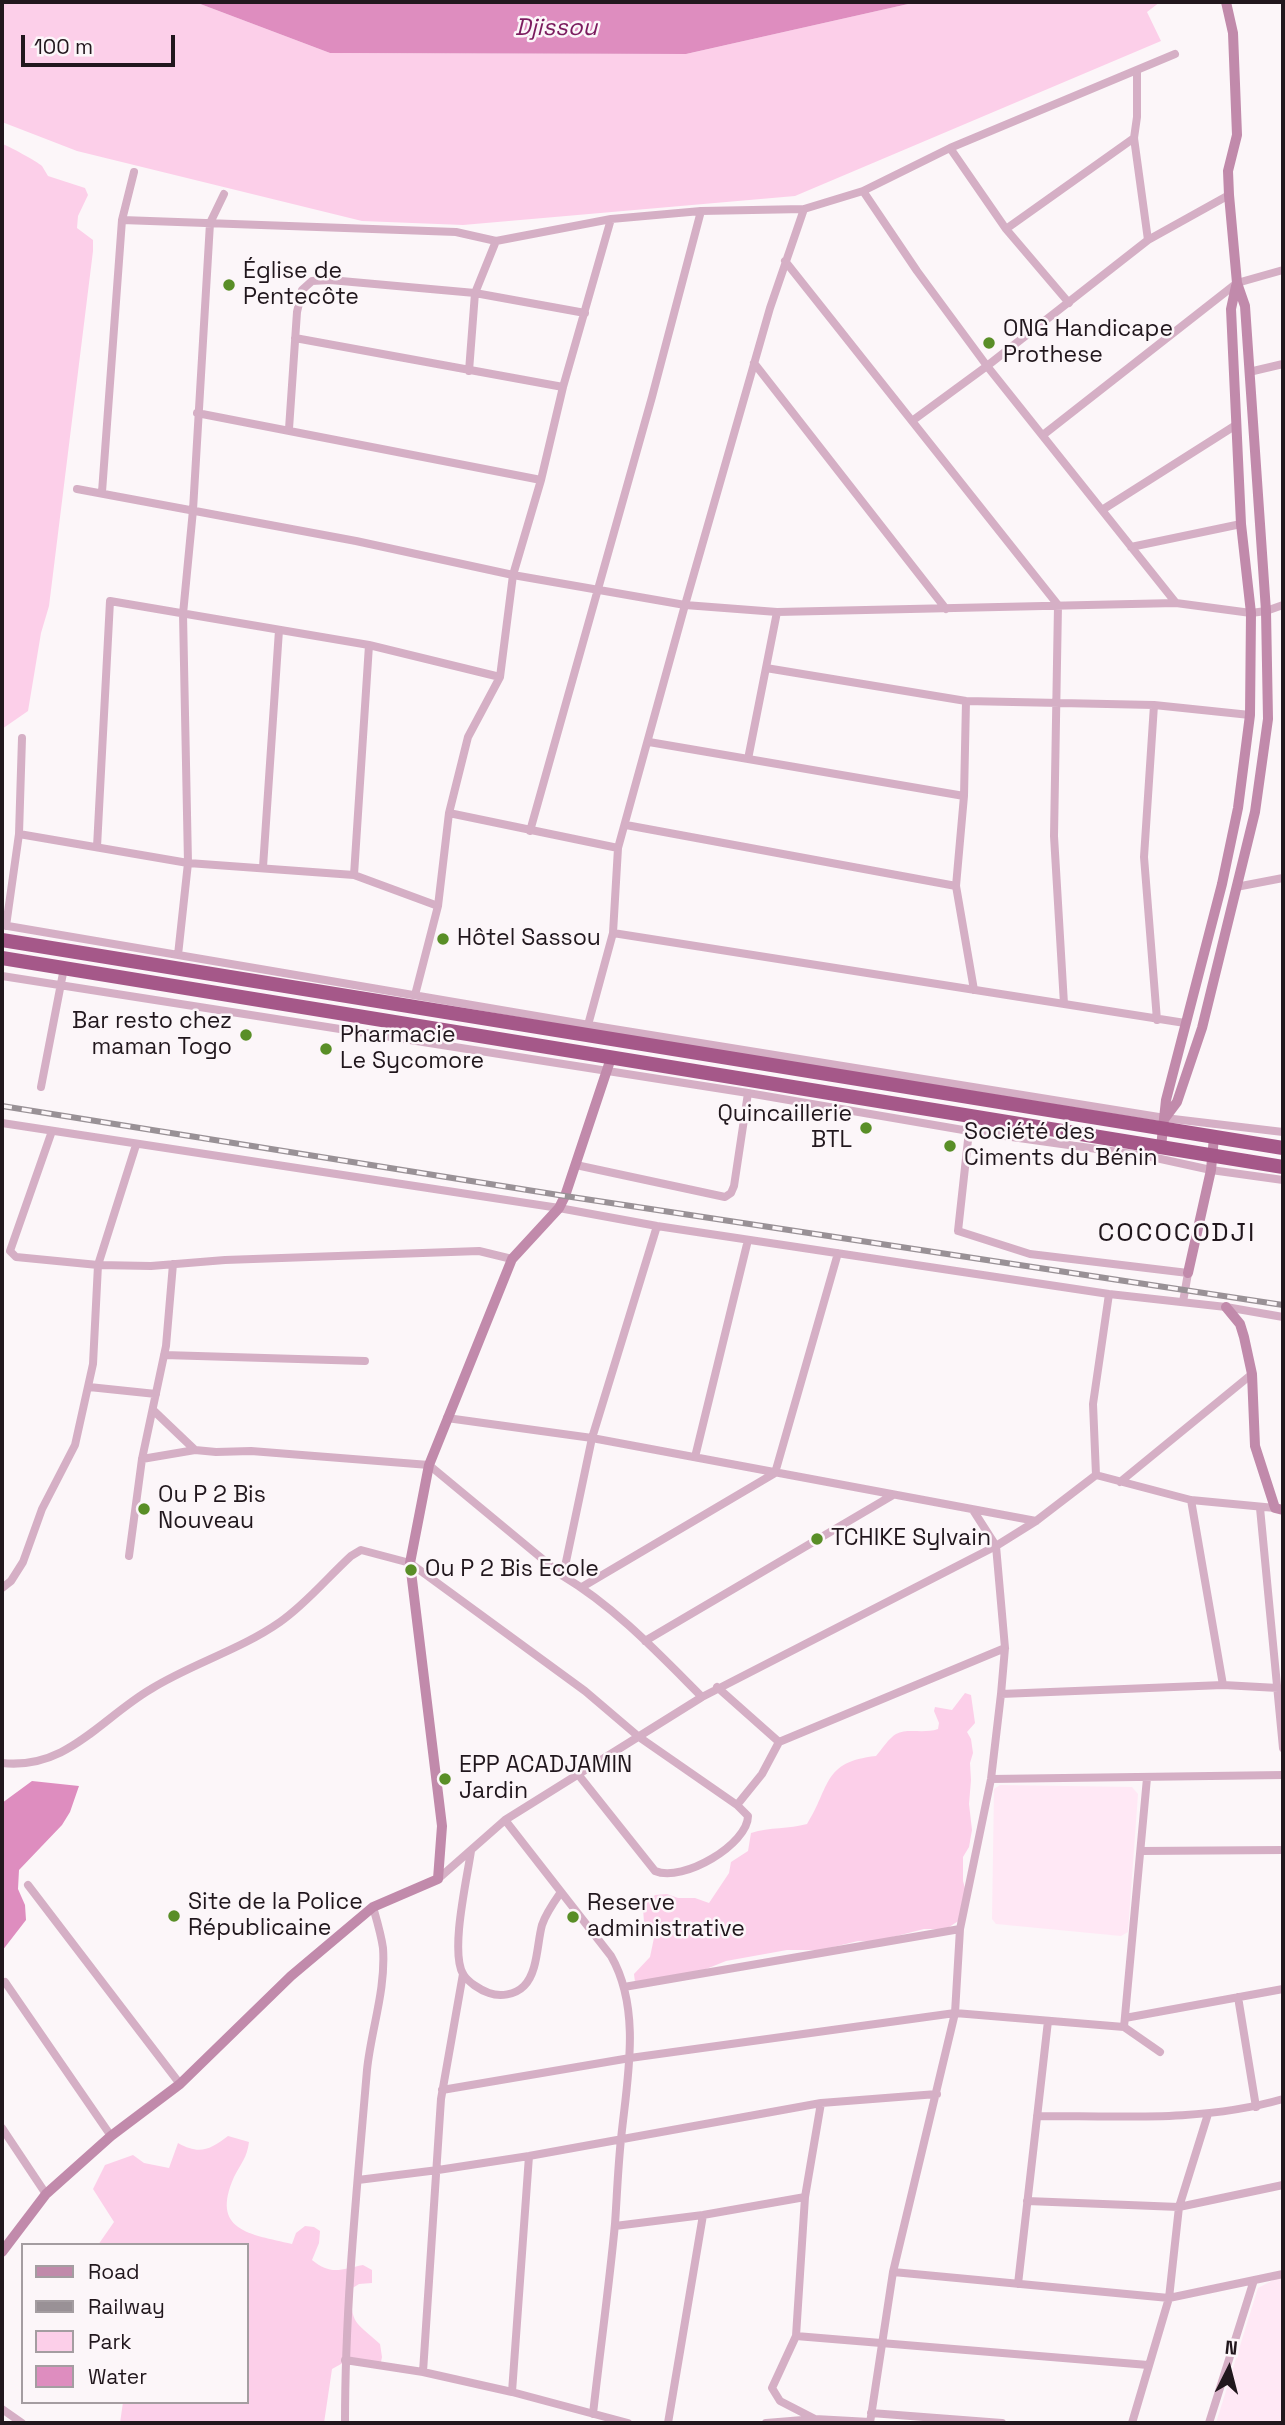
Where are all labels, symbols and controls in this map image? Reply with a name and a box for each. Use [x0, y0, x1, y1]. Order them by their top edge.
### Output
water label: Djissou [515, 14, 597, 42]
scale bar [24, 21, 178, 65]
text: 100 m [34, 33, 93, 60]
place label: Église de Pentecôte [243, 258, 359, 312]
marker: Église de Pentecôte [221, 277, 237, 293]
place label: ONG Handicape Prothese [1003, 316, 1173, 370]
marker: ONG Handicape Prothese [981, 335, 997, 351]
place label: Hôtel Sassou [457, 925, 601, 953]
marker: Hôtel Sassou [435, 931, 451, 947]
place label: Bar resto chez maman Togo [72, 1008, 232, 1062]
place label: Pharmacie Le Sycomore [340, 1022, 484, 1076]
marker: Bar resto chez maman Togo [238, 1027, 254, 1043]
marker: Pharmacie Le Sycomore [318, 1041, 334, 1057]
place label: Quincaillerie BTL [717, 1101, 852, 1155]
place label: Société des Ciments du Bénin [964, 1119, 1158, 1173]
marker: Quincaillerie BTL [858, 1120, 874, 1136]
marker: Société des Ciments du Bénin [942, 1138, 958, 1154]
district label: COCOCODJI [1099, 1218, 1255, 1250]
place label: Ou P 2 Bis Nouveau [158, 1482, 266, 1536]
marker: Ou P 2 Bis Nouveau [136, 1501, 152, 1517]
place label: TCHIKE Sylvain [831, 1525, 991, 1553]
marker: TCHIKE Sylvain [809, 1531, 825, 1547]
place label: Ou P 2 Bis Ecole [425, 1556, 599, 1584]
marker: Ou P 2 Bis Ecole [403, 1562, 419, 1578]
place label: EPP ACADJAMIN Jardin [459, 1752, 632, 1806]
marker: EPP ACADJAMIN Jardin [437, 1771, 453, 1787]
place label: Site de la Police Républicaine [188, 1889, 363, 1943]
place label: Reserve administrative [587, 1890, 745, 1944]
marker: Site de la Police Républicaine [166, 1908, 182, 1924]
marker: Reserve administrative [565, 1909, 581, 1925]
legend [21, 2243, 248, 2404]
text: Road [88, 2258, 140, 2285]
text: Railway [88, 2293, 165, 2320]
text: Park [88, 2328, 132, 2355]
north arrow [1194, 2334, 1264, 2404]
text: N [1224, 2335, 1239, 2361]
text: Water [88, 2363, 147, 2390]

